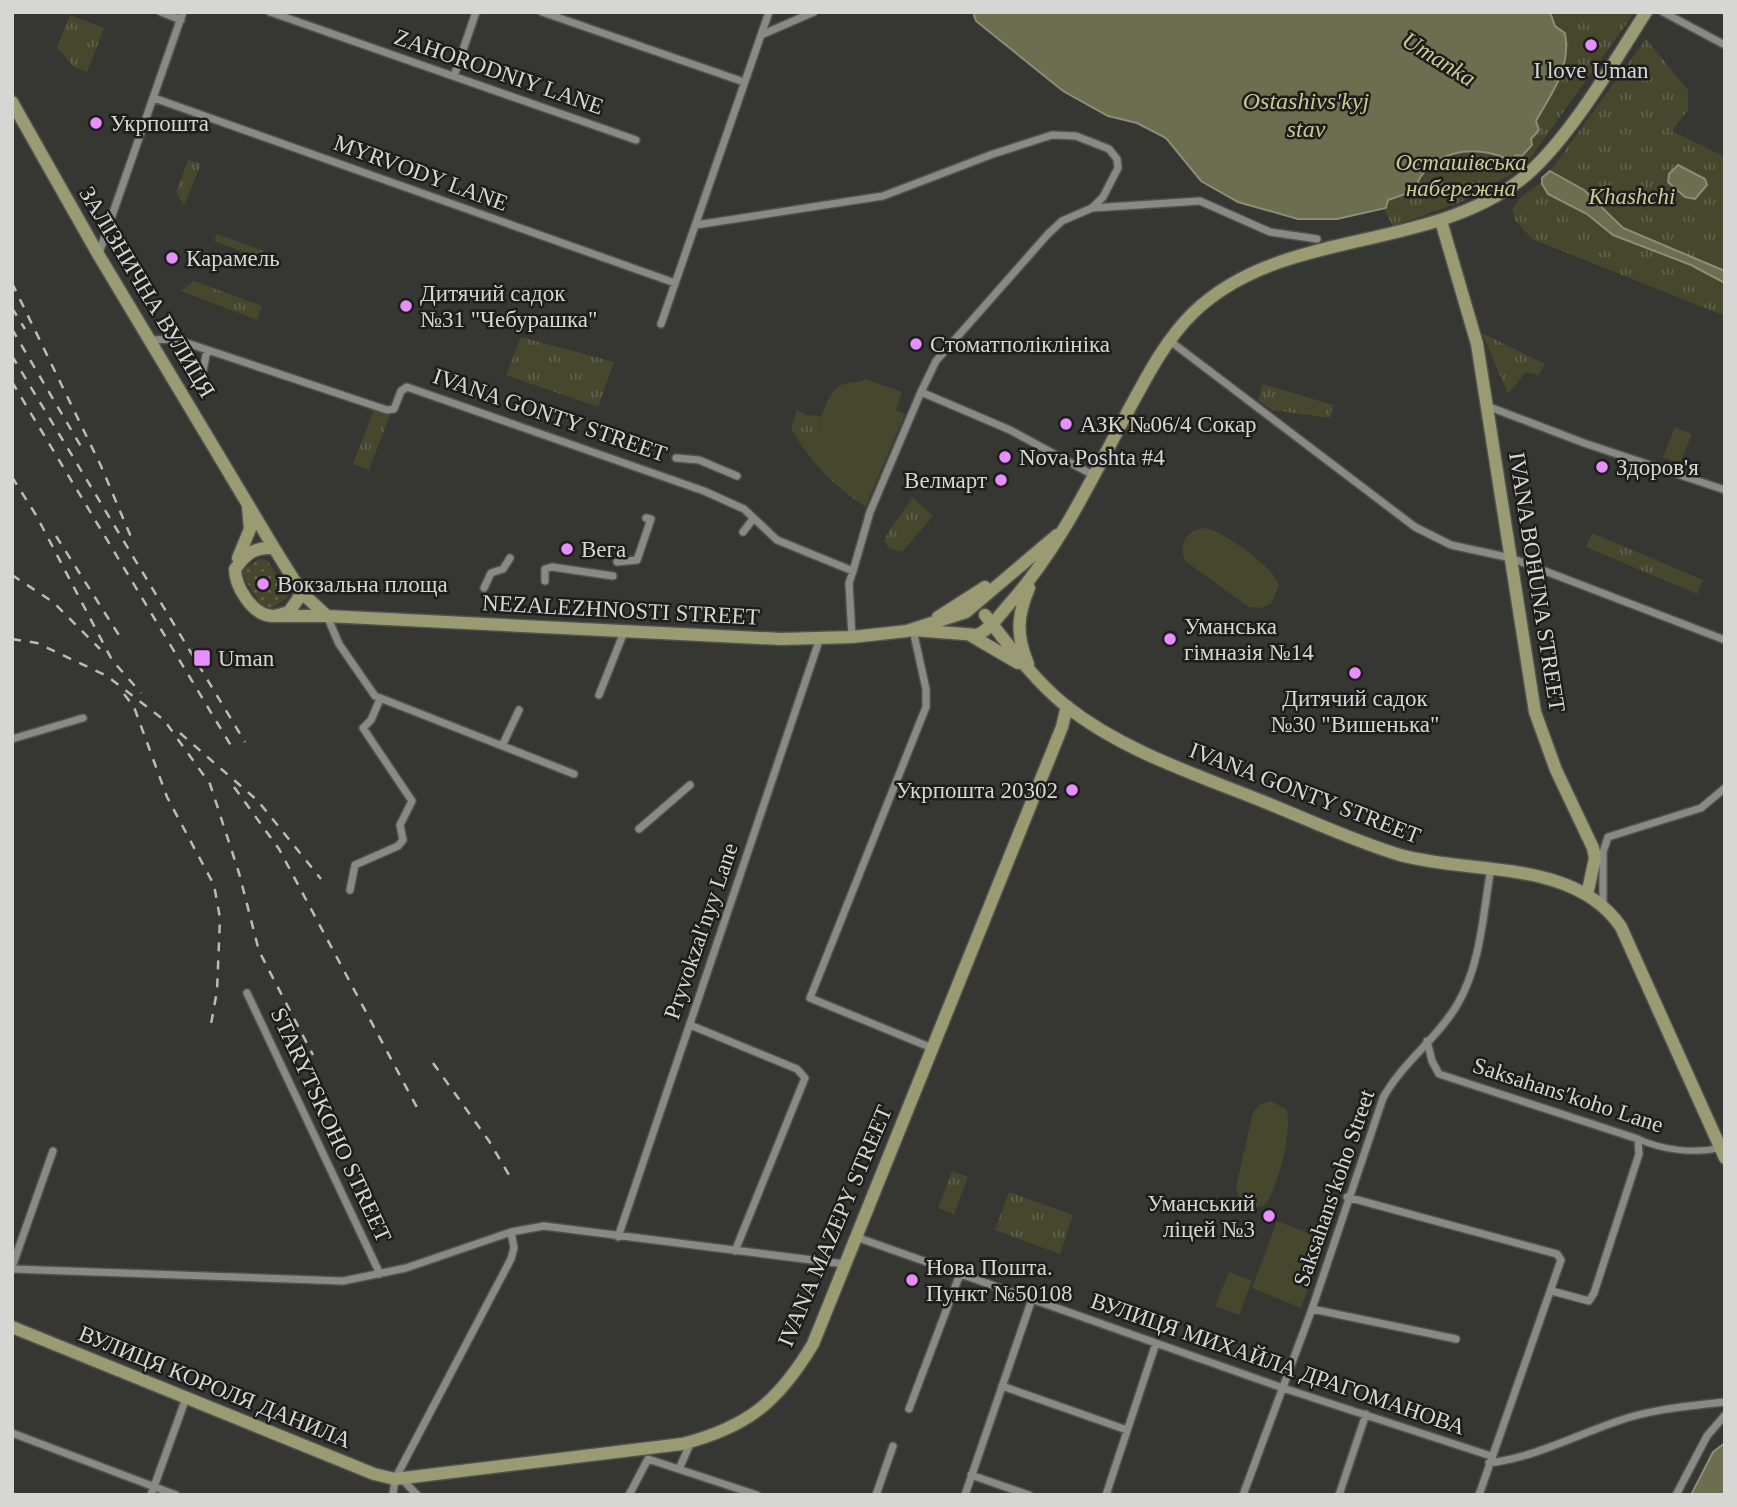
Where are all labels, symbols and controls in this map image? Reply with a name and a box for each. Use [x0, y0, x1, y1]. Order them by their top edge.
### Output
street label: ZAHORODNIY LANE [391, 24, 607, 120]
water label: Umanka [1398, 26, 1480, 92]
marker: I love Uman [1583, 37, 1599, 53]
place label: I love Uman [1534, 58, 1649, 83]
water label: Ostashivs'kyj stav [1243, 88, 1370, 142]
place label: Укрпошта [110, 111, 209, 136]
marker: Укрпошта [88, 115, 104, 131]
street label: MYRVODY LANE [331, 130, 511, 216]
park label: Осташівська набережна [1395, 150, 1527, 201]
street label: ЗАЛІЗНИЧНА ВУЛИЦЯ [74, 182, 220, 402]
park label: Khashchi [1588, 184, 1675, 209]
place label: Карамель [186, 246, 280, 271]
marker: Карамель [164, 250, 180, 266]
place label: Дитячий садок №31 "Чебурашка" [420, 281, 597, 332]
marker: Дитячий садок №31 "Чебурашка" [398, 298, 414, 314]
place label: Стоматполіклініка [930, 332, 1110, 357]
marker: Стоматполіклініка [908, 336, 924, 352]
street label: IVANA GONTY STREET [430, 363, 670, 467]
place label: АЗК №06/4 Сокар [1080, 412, 1257, 437]
marker: АЗК №06/4 Сокар [1058, 416, 1074, 432]
place label: Nova Poshta #4 [1019, 445, 1165, 470]
marker: Nova Poshta #4 [997, 449, 1013, 465]
street label: IVANA BOHUNA STREET [1504, 450, 1570, 714]
place label: Здоров'я [1616, 455, 1699, 480]
marker: Здоров'я [1594, 459, 1610, 475]
place label: Велмарт [904, 468, 987, 493]
marker: Велмарт [993, 472, 1009, 488]
place label: Вега [581, 537, 626, 562]
marker: Вега [559, 541, 575, 557]
place label: Вокзальна площа [277, 572, 448, 597]
marker: Вокзальна площа [255, 576, 271, 592]
street label: NEZALEZHNOSTI STREET [482, 590, 760, 630]
place label: Уманська гімназія №14 [1184, 614, 1314, 665]
marker: Уманська гімназія №14 [1162, 631, 1178, 647]
place label: Uman [218, 646, 275, 671]
marker: Uman [192, 648, 212, 668]
marker: Дитячий садок №30 "Вишенька" [1347, 665, 1363, 681]
place label: Дитячий садок №30 "Вишенька" [1271, 686, 1439, 737]
street label: IVANA GONTY STREET [1186, 737, 1424, 849]
place label: Укрпошта 20302 [896, 778, 1058, 803]
marker: Укрпошта 20302 [1064, 782, 1080, 798]
street label: Pryvokzalʹnyy Lane [659, 840, 743, 1022]
street label: STARYTSKOHO STREET [266, 1004, 396, 1246]
street label: Saksahansʹkoho Lane [1470, 1052, 1666, 1138]
street label: Saksahansʹkoho Street [1289, 1086, 1380, 1290]
street label: IVANA MAZEPY STREET [773, 1102, 897, 1350]
place label: Уманський ліцей №3 [1147, 1191, 1255, 1242]
marker: Уманський ліцей №3 [1261, 1208, 1277, 1224]
place label: Нова Пошта. Пункт №50108 [926, 1255, 1073, 1306]
marker: Нова Пошта. Пункт №50108 [904, 1272, 920, 1288]
street label: ВУЛИЦЯ МИХАЙЛА ДРАГОМАНОВА [1088, 1288, 1469, 1440]
street label: ВУЛИЦЯ КОРОЛЯ ДАНИЛА [75, 1321, 355, 1453]

